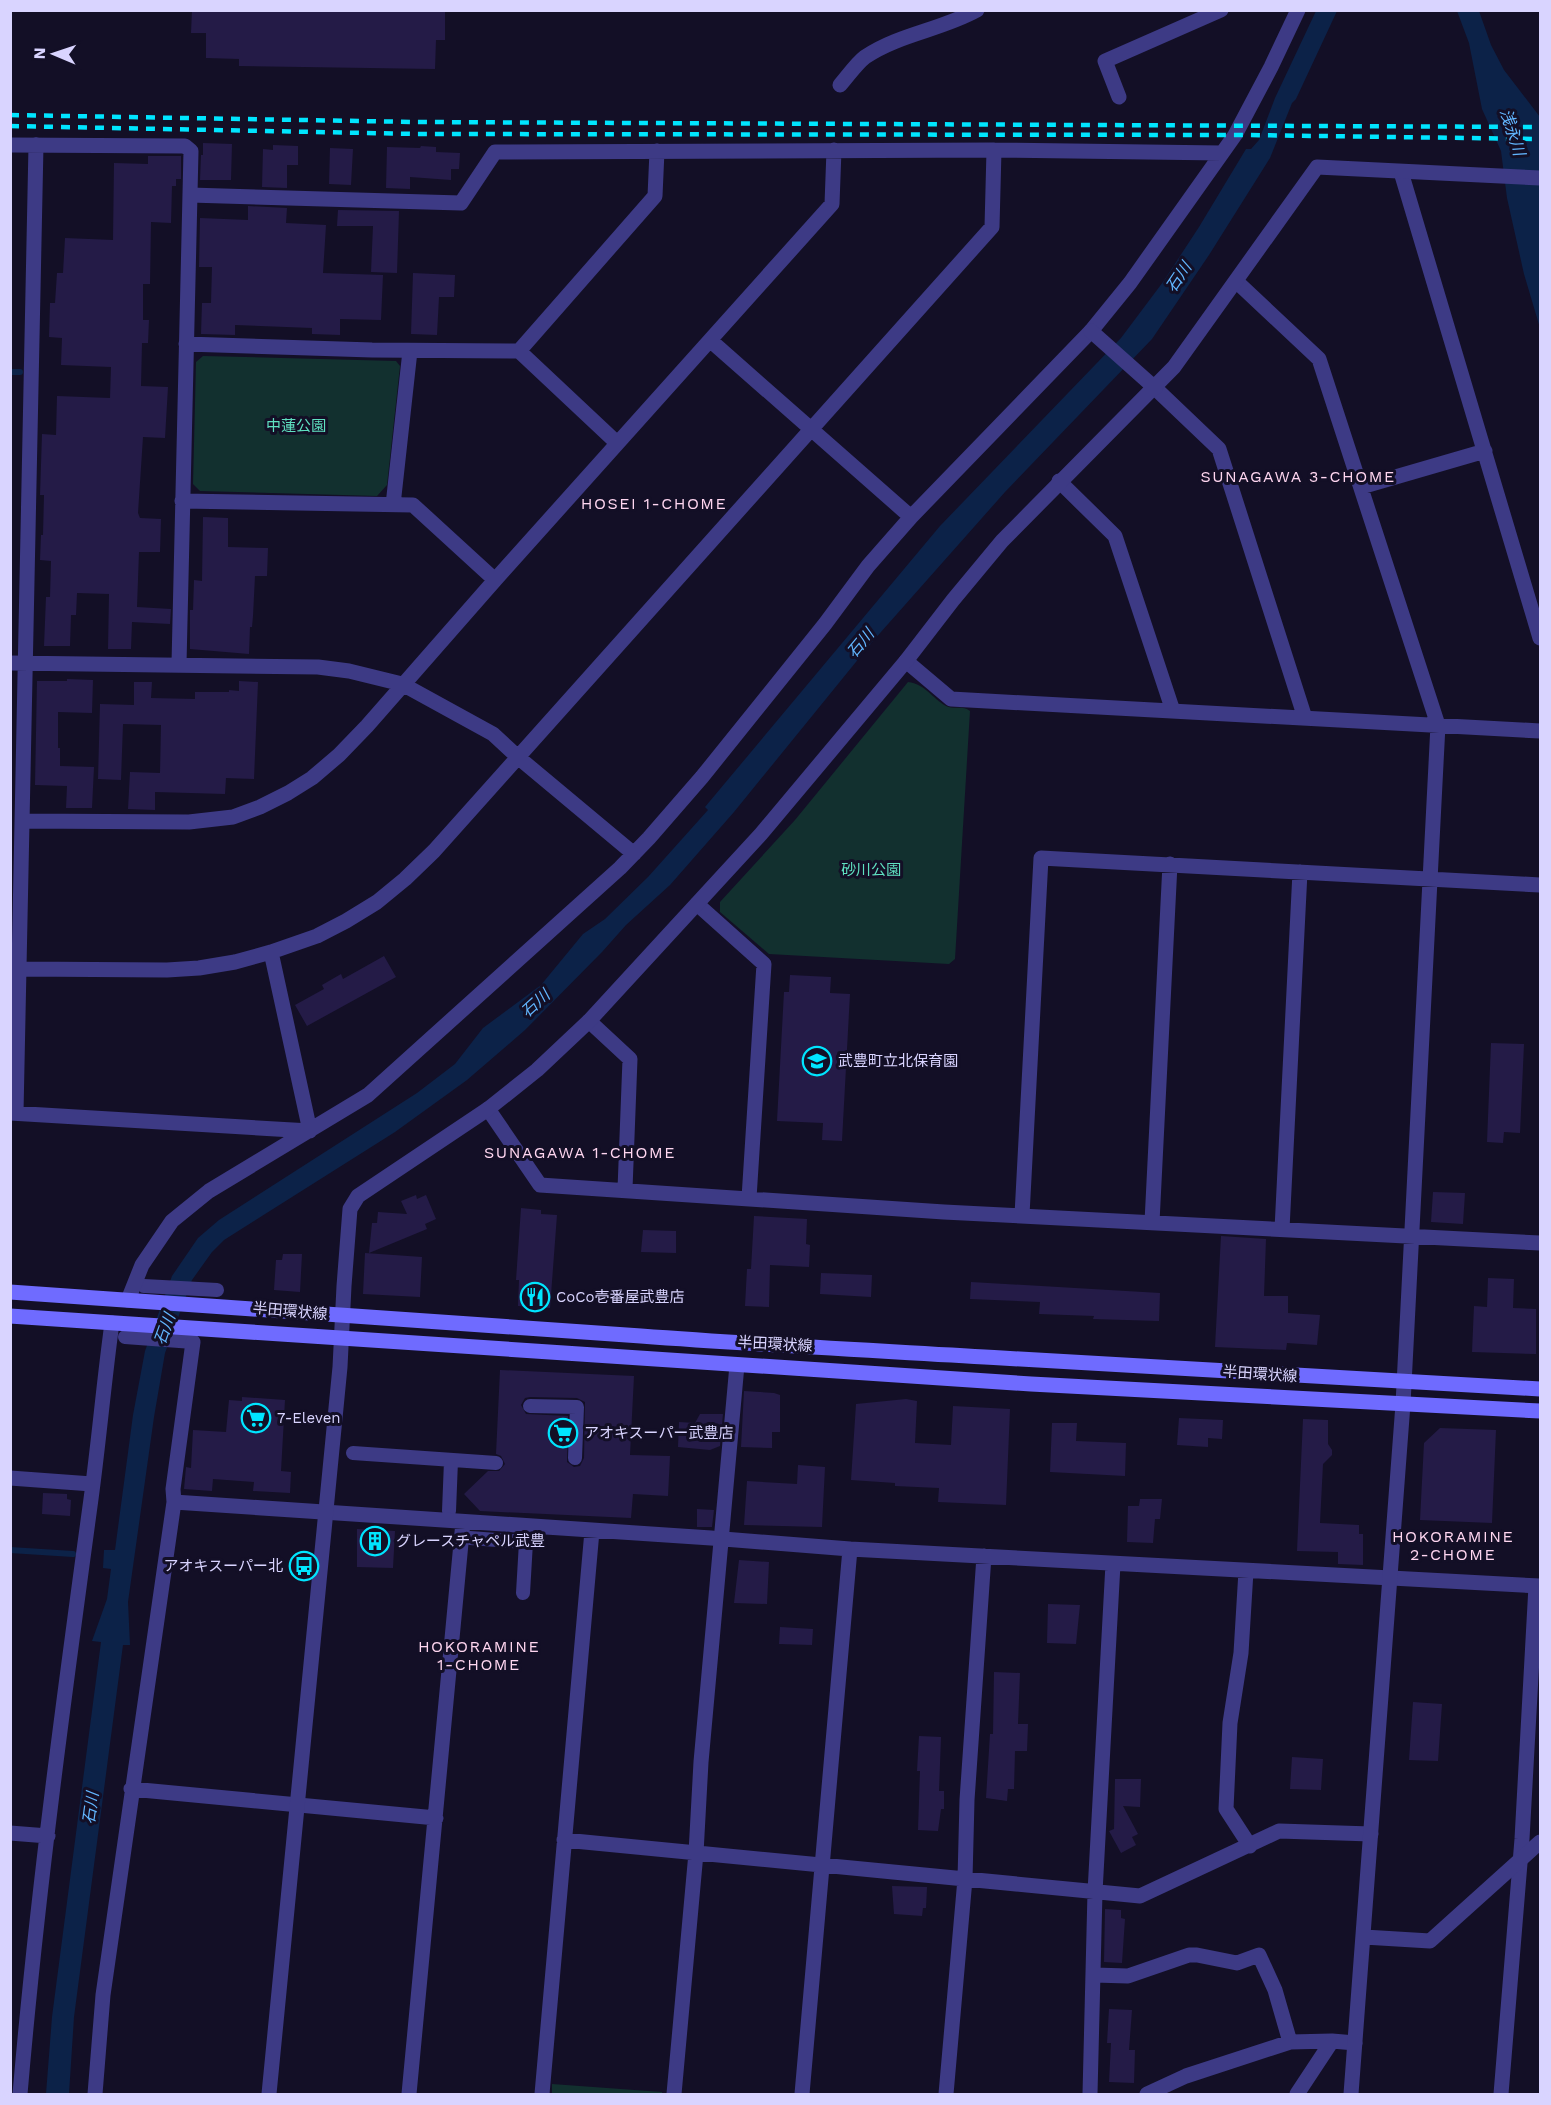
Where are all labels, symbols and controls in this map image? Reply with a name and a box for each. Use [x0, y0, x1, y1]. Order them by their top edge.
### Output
north arrow [24, 24, 84, 84]
text: N [30, 47, 49, 60]
water label: 浅永川 [1496, 106, 1530, 160]
water label: 石川 [1162, 257, 1196, 296]
park label: 中蓮公園 [266, 417, 326, 435]
district label: SUNAGAWA 3-CHOME [1200, 467, 1396, 486]
district label: HOSEI 1-CHOME [581, 494, 727, 513]
water label: 石川 [843, 623, 879, 662]
park label: 砂川公園 [841, 861, 901, 879]
water label: 石川 [517, 984, 555, 1021]
school or university icon: 武豊町立北保育園 [801, 1045, 833, 1077]
place label: 武豊町立北保育園 [838, 1052, 958, 1070]
district label: SUNAGAWA 1-CHOME [484, 1143, 676, 1162]
restaurant icon: CoCo壱番屋武豊店 [519, 1281, 551, 1313]
place label: CoCo壱番屋武豊店 [556, 1288, 685, 1306]
street label: 半田環状線 [252, 1299, 328, 1323]
water label: 石川 [150, 1309, 180, 1347]
street label: 半田環状線 [737, 1333, 813, 1355]
street label: 半田環状線 [1222, 1362, 1298, 1386]
supermarket icon: 7-Eleven [240, 1402, 272, 1434]
place label: 7-Eleven [277, 1409, 341, 1427]
supermarket icon: アオキスーパー武豊店 [547, 1417, 579, 1449]
place label: アオキスーパー武豊店 [584, 1424, 733, 1442]
building icon: グレースチャペル武豊 [359, 1525, 391, 1557]
district label: HOKORAMINE 2-CHOME [1392, 1527, 1514, 1564]
place label: グレースチャペル武豊 [396, 1532, 545, 1550]
bus stop icon: アオキスーパー北 [288, 1550, 320, 1582]
place label: アオキスーパー北 [164, 1557, 283, 1575]
district label: HOKORAMINE 1-CHOME [418, 1637, 540, 1674]
water label: 石川 [79, 1789, 102, 1825]

